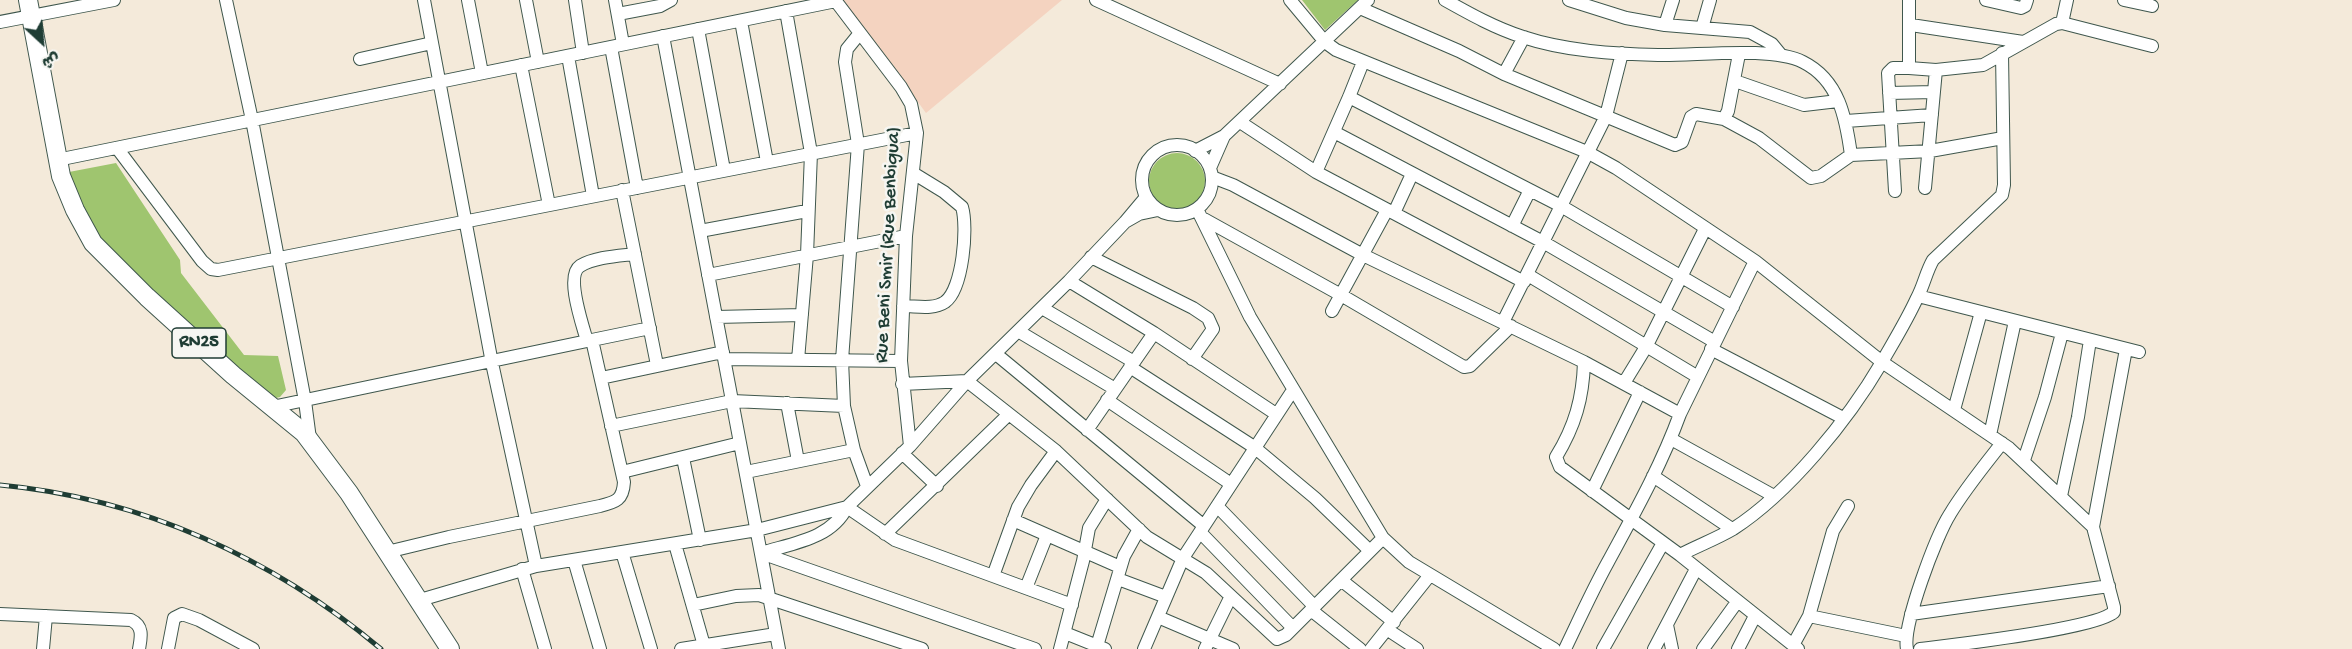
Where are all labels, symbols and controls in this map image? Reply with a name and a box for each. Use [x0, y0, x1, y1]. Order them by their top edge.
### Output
north arrow [12, 12, 72, 72]
text: ش [38, 46, 62, 71]
street label: Rue Beni Smir (Rue Benbigua) [871, 126, 907, 364]
road number: RN25 [172, 328, 226, 358]

